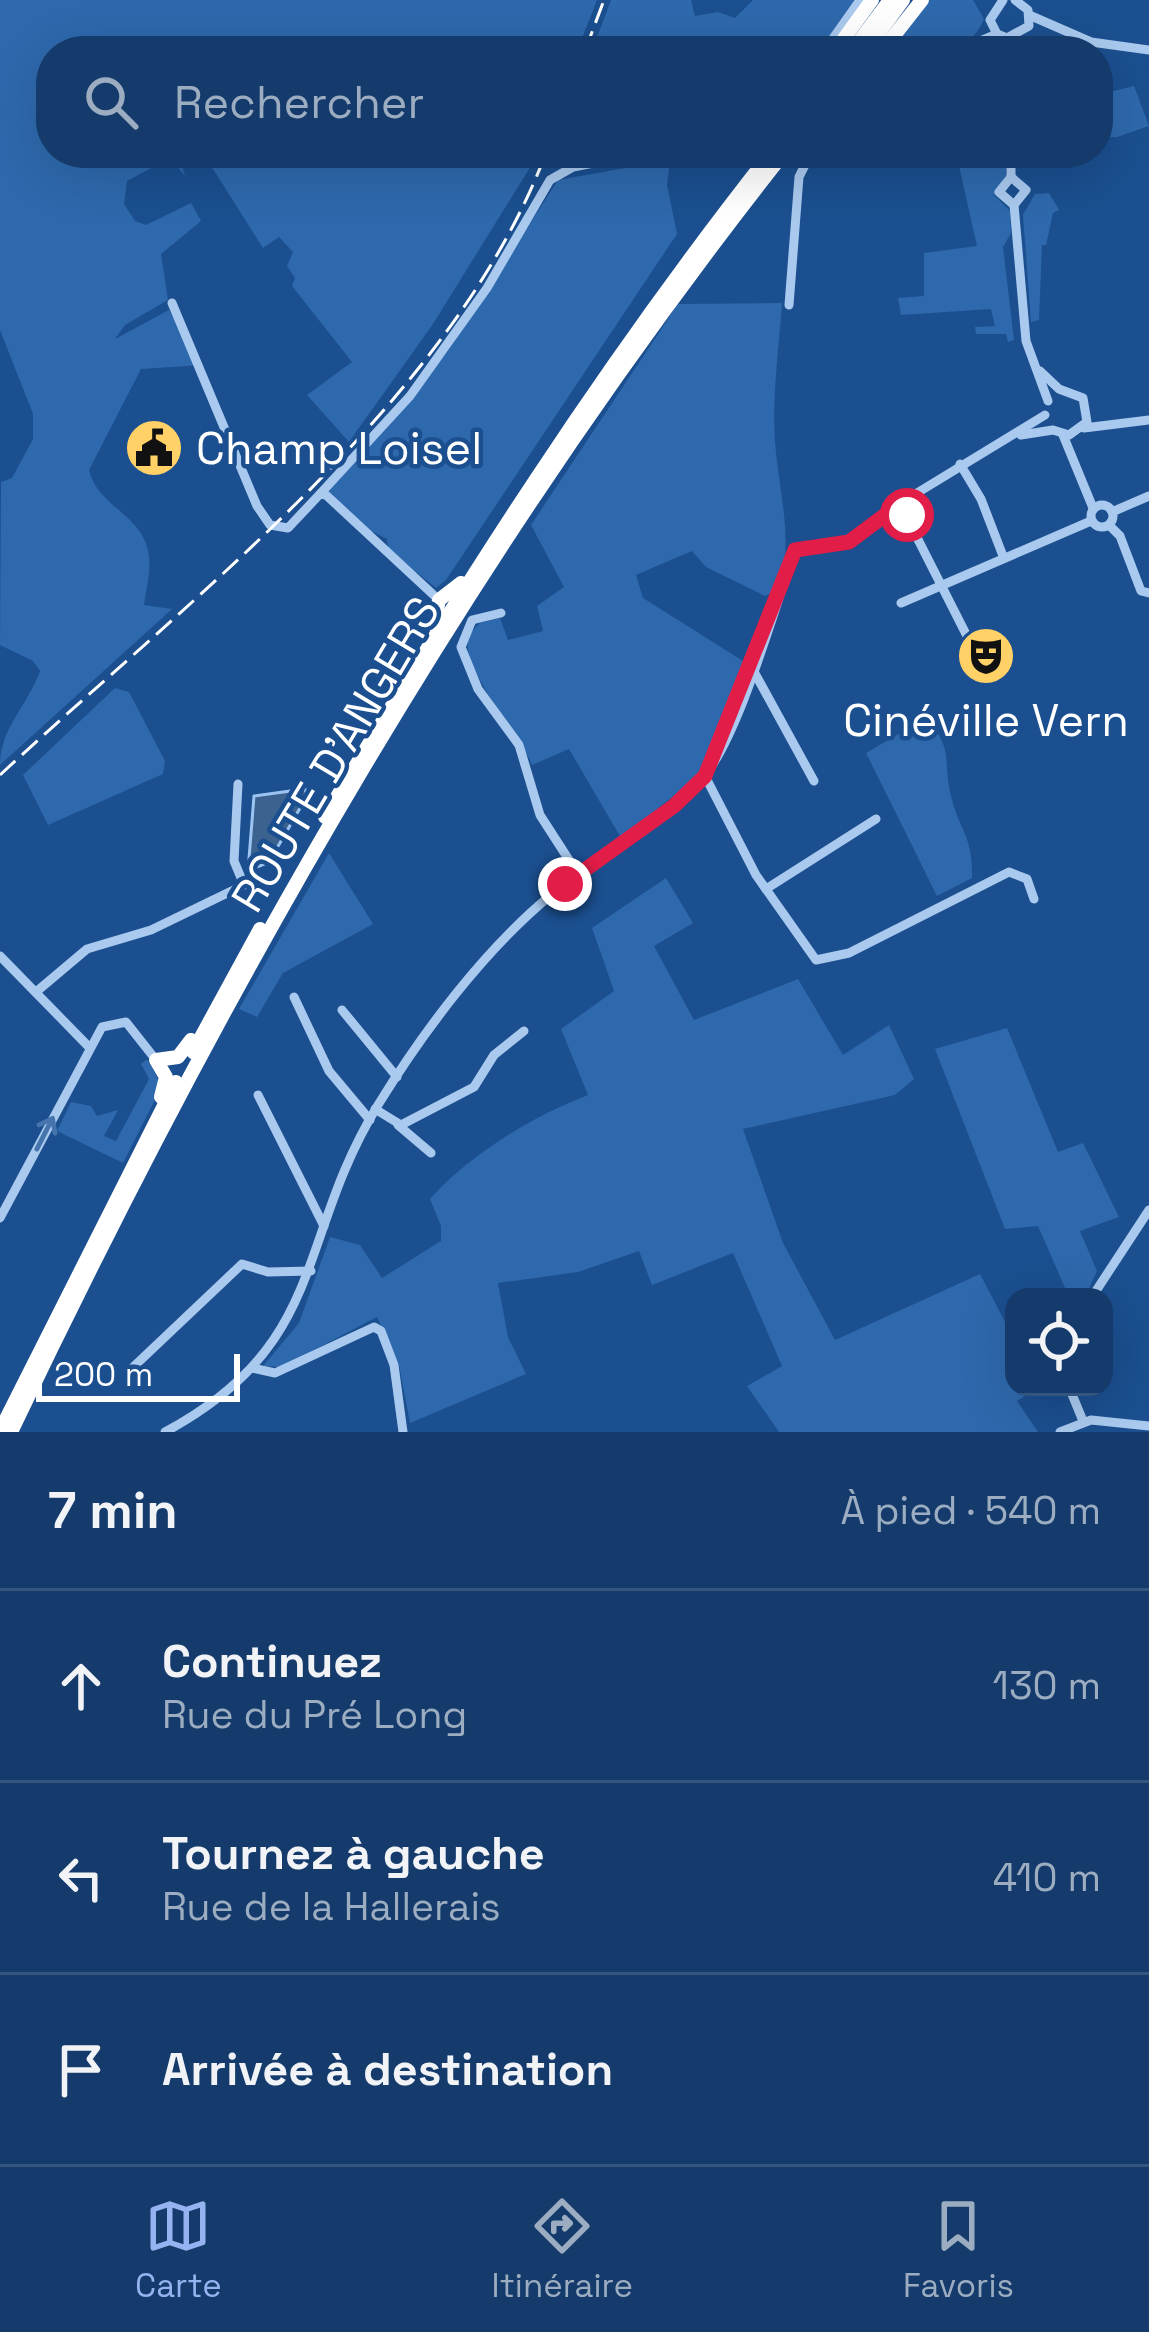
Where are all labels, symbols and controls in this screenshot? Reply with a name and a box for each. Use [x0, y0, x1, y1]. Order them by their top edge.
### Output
search box [36, 36, 1113, 168]
icon: search [78, 69, 144, 135]
text: Rechercher [174, 74, 424, 131]
public building icon: Champ Loisel [123, 417, 185, 479]
place label: Champ Loisel [196, 420, 482, 477]
route start [880, 488, 934, 542]
street label: ROUTE D'ANGERS [219, 586, 452, 922]
theatre icon: Cinéville Vern [955, 625, 1017, 687]
place label: Cinéville Vern [843, 692, 1129, 749]
route end [538, 857, 592, 911]
one-way arrow [35, 1116, 58, 1151]
map controls [1005, 1288, 1113, 1396]
button: locate [1005, 1288, 1113, 1396]
scale bar [36, 1348, 240, 1401]
text: 200 m [54, 1354, 153, 1396]
text: 7 min [48, 1478, 178, 1543]
text: À pied · 540 m [840, 1486, 1101, 1535]
text: Continuez [162, 1633, 382, 1690]
icon: ahead [48, 1653, 114, 1719]
text: 130 m [993, 1661, 1101, 1710]
text: Rue du Pré Long [162, 1690, 467, 1739]
text: Tournez à gauche [162, 1825, 545, 1882]
icon: left [48, 1845, 114, 1911]
text: 410 m [993, 1853, 1101, 1902]
text: Rue de la Hallerais [162, 1882, 501, 1931]
icon: arrive [48, 2037, 114, 2103]
text: Arrivée à destination [162, 2041, 613, 2098]
tab: Carte [135, 2193, 222, 2307]
tab: Itinéraire [492, 2193, 633, 2307]
tab: Favoris [903, 2193, 1014, 2307]

